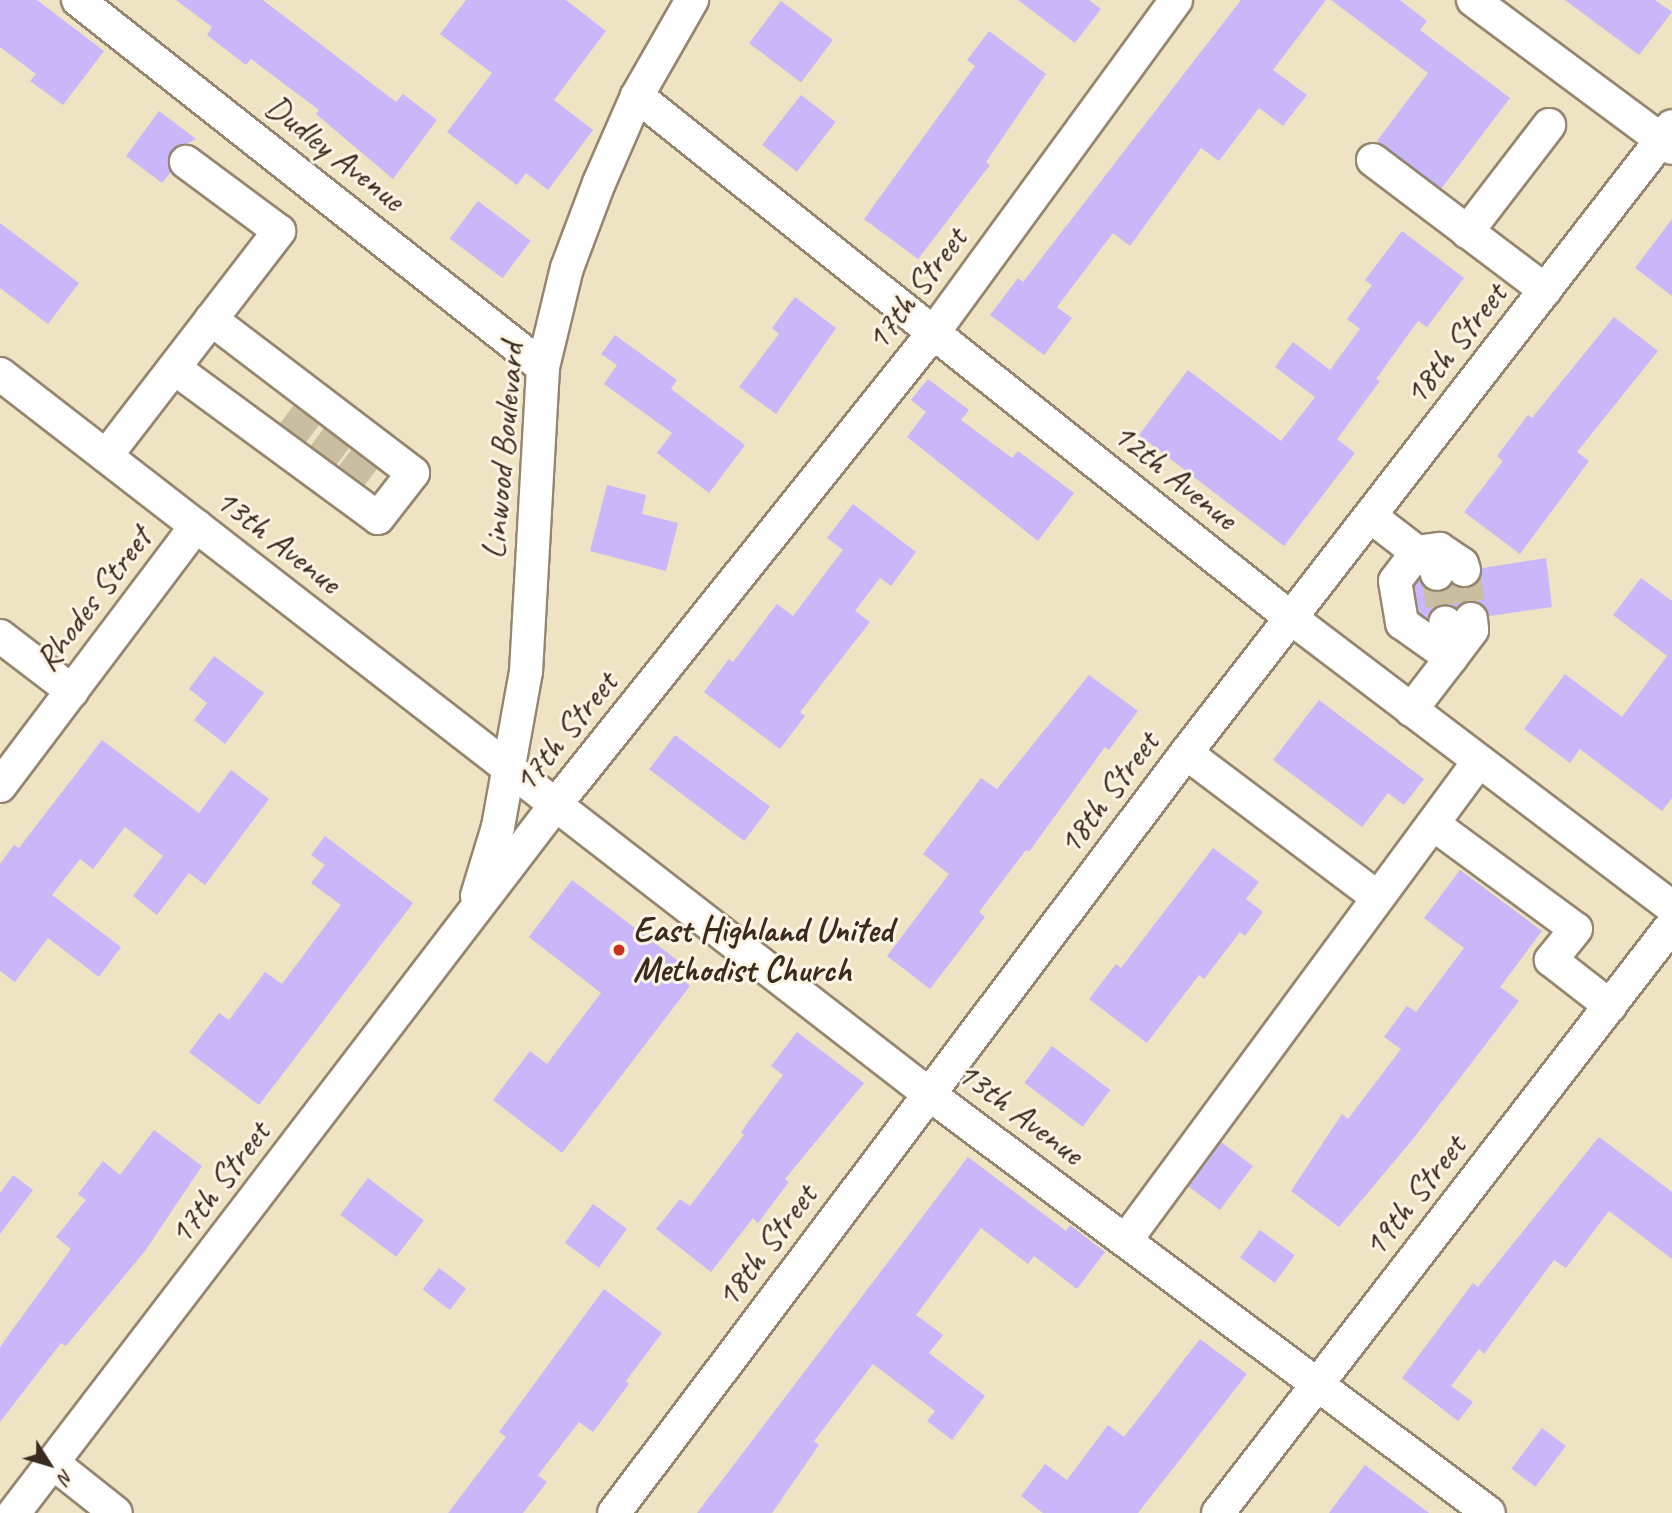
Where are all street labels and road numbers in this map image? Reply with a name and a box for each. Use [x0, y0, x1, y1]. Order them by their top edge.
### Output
street label: Dudley Avenue [257, 86, 413, 220]
street label: 17th Street [856, 219, 976, 359]
street label: 18th Street [1394, 274, 1516, 414]
street label: Linwood Boulevard [473, 341, 533, 561]
street label: 12th Avenue [1104, 413, 1246, 539]
street label: 13th Avenue [207, 479, 349, 603]
street label: Rhodes Street [25, 519, 161, 679]
street label: 17th Street [503, 663, 627, 801]
street label: 18th Street [1048, 723, 1168, 863]
street label: 13th Avenue [948, 1052, 1092, 1174]
street label: 17th Street [159, 1113, 279, 1253]
street label: 19th Street [1353, 1126, 1475, 1266]
street label: 18th Street [706, 1176, 826, 1316]

